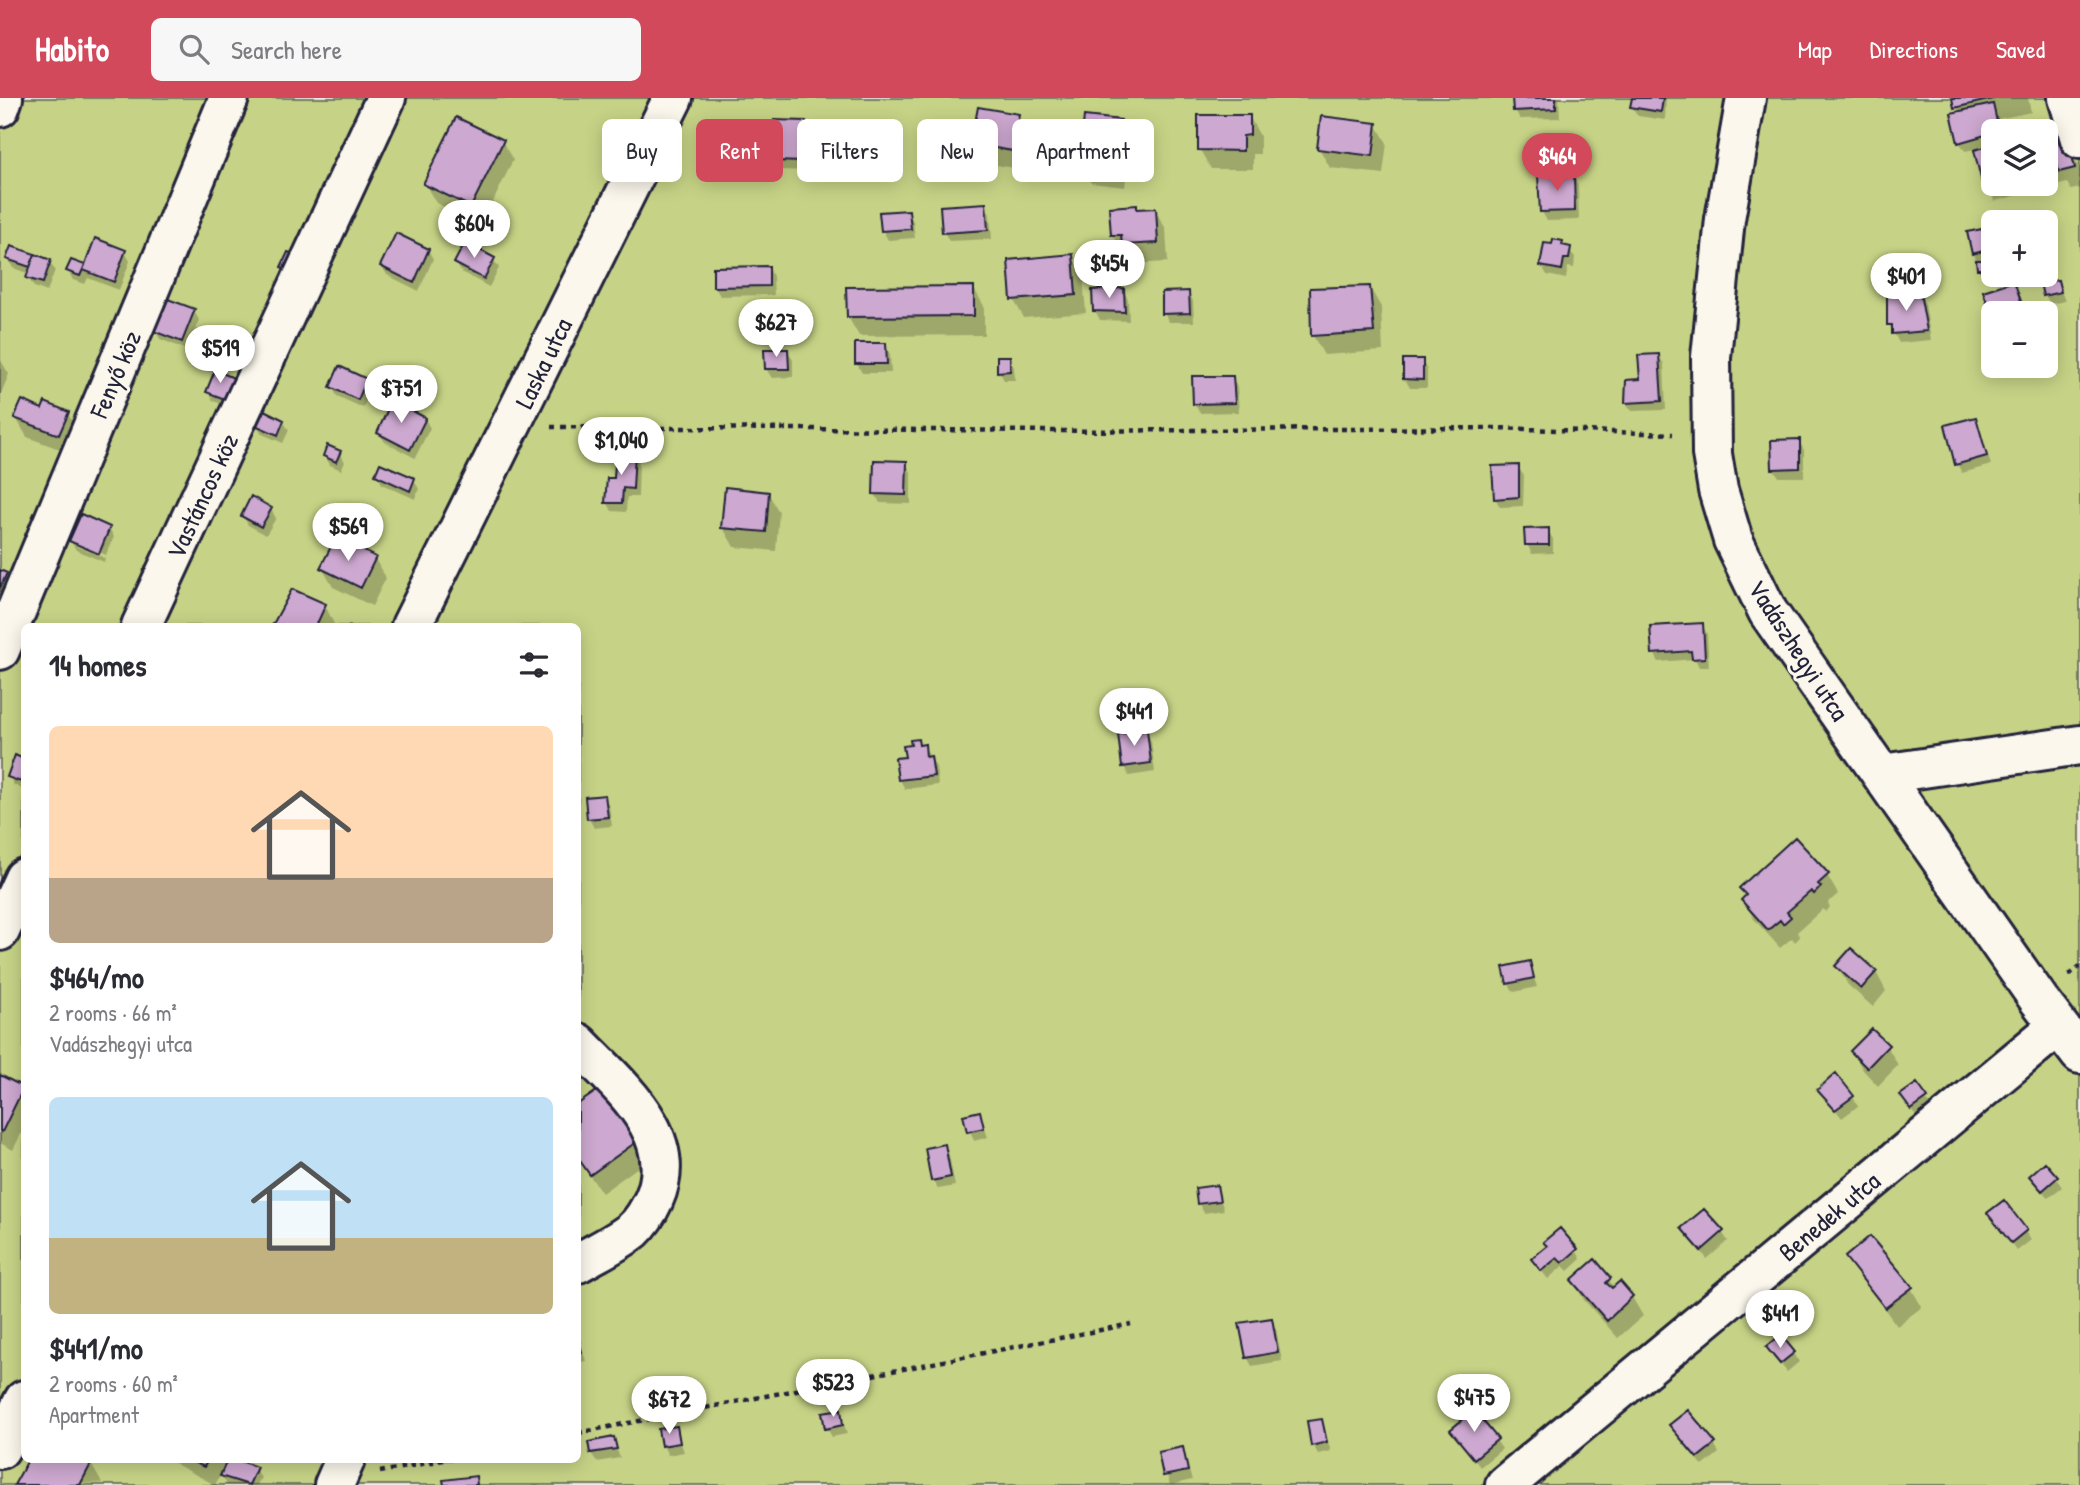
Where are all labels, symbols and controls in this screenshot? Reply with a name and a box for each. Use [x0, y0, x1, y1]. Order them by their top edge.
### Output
search box [151, 18, 641, 81]
text: Habito [35, 27, 109, 71]
icon: search [175, 30, 213, 68]
text: Search here [231, 32, 342, 67]
text: Map [1798, 33, 1832, 65]
text: Directions [1870, 33, 1958, 65]
text: Saved [1996, 33, 2045, 65]
chip: Buy [602, 119, 682, 182]
chip: Rent [696, 119, 783, 182]
chip: Filters [797, 119, 903, 182]
chip: New [917, 119, 998, 182]
chip: Apartment [1012, 119, 1154, 182]
map controls [1981, 119, 2058, 378]
button: layers [1981, 119, 2058, 196]
pin: $464 [1516, 134, 1598, 193]
text: $464 [1538, 140, 1576, 171]
pin: $604 [433, 200, 515, 260]
text: $604 [454, 207, 494, 238]
button: + [1981, 210, 2058, 287]
pin: $454 [1068, 240, 1150, 300]
text: $454 [1090, 247, 1128, 278]
pin: $401 [1865, 254, 1947, 313]
text: $401 [1887, 260, 1925, 291]
pin: $627 [735, 300, 817, 359]
button: − [1981, 301, 2058, 378]
text: $627 [755, 306, 798, 337]
street label: Laska utca [506, 312, 580, 414]
street label: Fenyő köz [81, 325, 149, 424]
pin: $519 [179, 326, 261, 385]
text: $519 [201, 332, 239, 363]
pin: $751 [360, 366, 442, 425]
text: $751 [380, 372, 422, 403]
pin: $1,040 [564, 418, 678, 477]
text: $1,040 [594, 424, 648, 455]
street label: Vastáncos köz [158, 428, 246, 564]
pin: $569 [307, 504, 389, 563]
text: $569 [328, 510, 368, 541]
street label: Vadászhegyi utca [1740, 573, 1858, 727]
text: 14 homes [49, 645, 147, 685]
icon: filters [515, 646, 553, 684]
pin: $441 [1093, 688, 1175, 748]
text: $441 [1115, 695, 1153, 726]
icon: home [238, 772, 364, 898]
text: $464/mo [49, 957, 144, 997]
text: 2 rooms · 66 m² [49, 997, 177, 1028]
text: Vadászhegyi utca [49, 1028, 192, 1059]
icon: home [238, 1143, 364, 1269]
street label: Benedek utca [1771, 1163, 1887, 1269]
pin: $441 [1739, 1290, 1821, 1350]
text: $441 [1761, 1297, 1799, 1328]
text: $441/mo [49, 1328, 143, 1368]
pin: $523 [792, 1360, 874, 1419]
text: $523 [812, 1366, 854, 1397]
text: 2 rooms · 60 m² [49, 1368, 178, 1399]
pin: $475 [1433, 1374, 1515, 1434]
pin: $672 [628, 1376, 710, 1436]
text: $475 [1453, 1381, 1495, 1412]
text: $672 [648, 1383, 691, 1414]
text: Apartment [49, 1399, 139, 1430]

